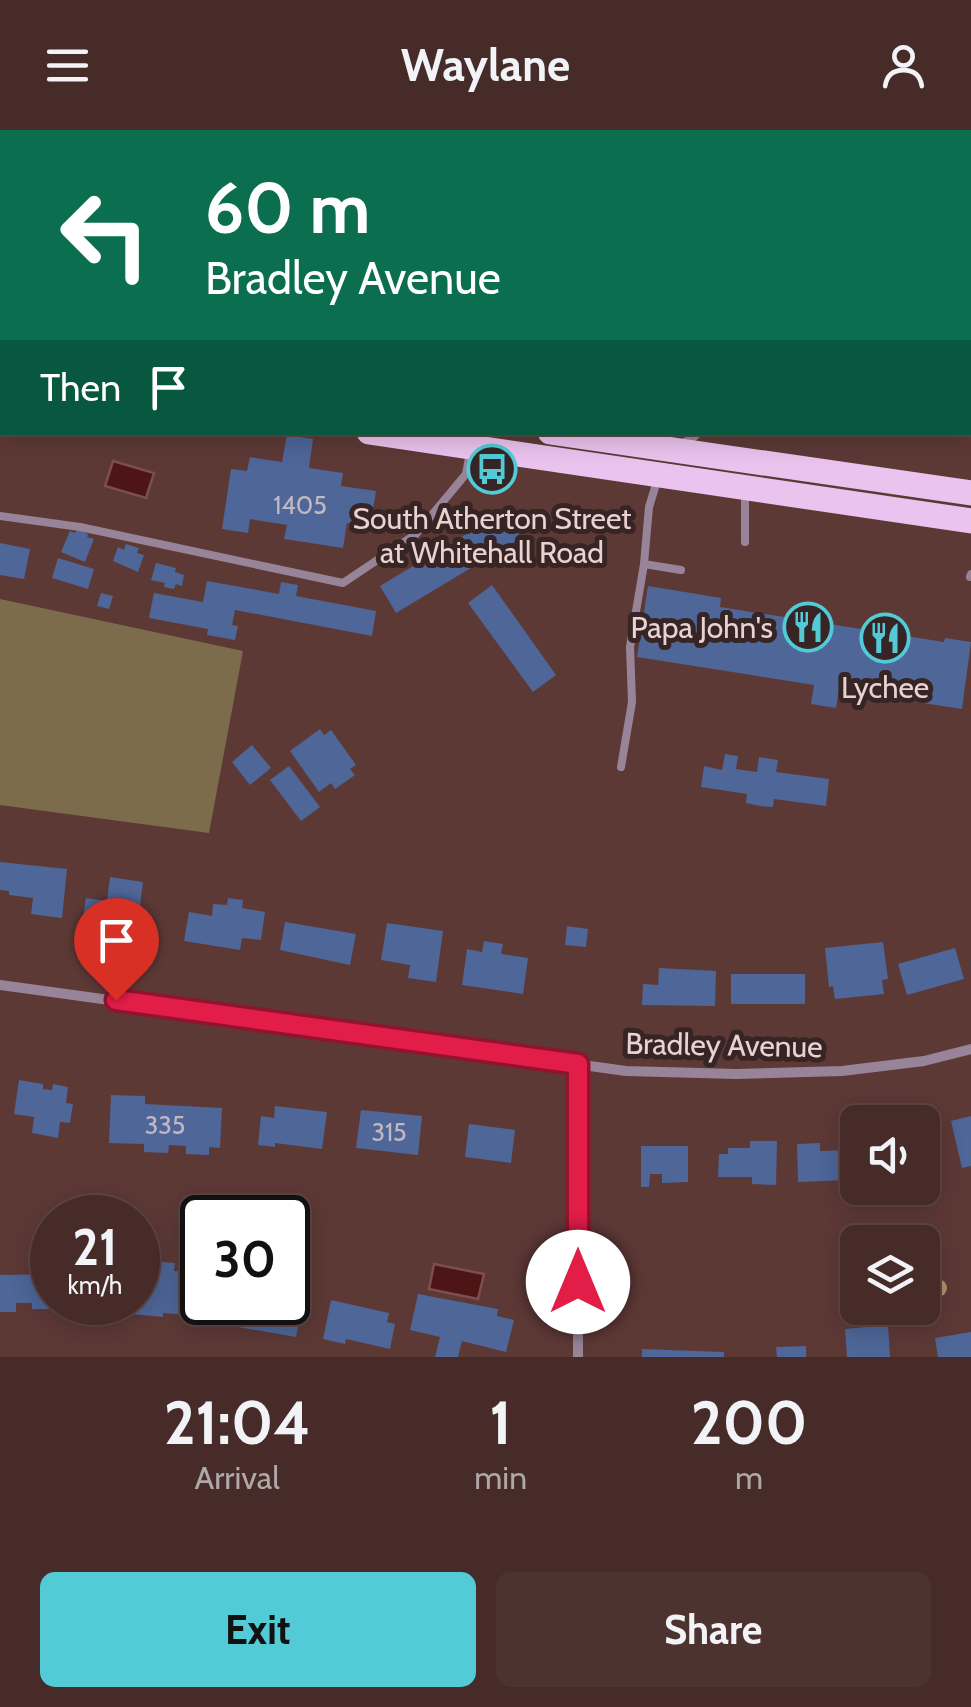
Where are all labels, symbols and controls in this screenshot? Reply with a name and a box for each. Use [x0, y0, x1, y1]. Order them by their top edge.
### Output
icon: menu [40, 38, 95, 93]
text: Waylane [401, 38, 570, 92]
icon: person [876, 38, 931, 93]
text: 60 m [205, 165, 370, 251]
icon: left [40, 170, 170, 300]
text: Bradley Avenue [205, 251, 501, 305]
icon: arrive [141, 360, 196, 415]
text: Then [40, 364, 121, 411]
bus stop icon: South Atherton Street at Whitehall Road [466, 443, 518, 495]
house number: 1405 [273, 490, 327, 520]
place label: South Atherton Street at Whitehall Road [353, 500, 631, 571]
restaurant icon: Papa John's [782, 601, 834, 653]
place label: Papa John's [631, 609, 773, 646]
restaurant icon: Lychee [859, 612, 911, 664]
place label: Lychee [841, 669, 929, 706]
pin [74, 898, 159, 1001]
icon: arrive [89, 913, 144, 968]
street label: Bradley Avenue [625, 1025, 823, 1065]
map controls [840, 1105, 940, 1325]
button: sound [840, 1105, 940, 1205]
house number: 335 [145, 1110, 185, 1140]
house number: 315 [371, 1117, 407, 1147]
speed limit sign: 30 [180, 1195, 310, 1325]
text: 21 [73, 1217, 117, 1278]
button: layers [840, 1225, 940, 1325]
position arrow [526, 1230, 630, 1334]
text: km/h [68, 1270, 122, 1300]
text: 21:04 [164, 1386, 311, 1459]
text: 1 [490, 1386, 512, 1459]
text: 200 [691, 1386, 807, 1459]
text: Arrival [195, 1458, 280, 1497]
text: min [474, 1458, 527, 1497]
text: m [735, 1458, 763, 1497]
button: Exit [40, 1572, 476, 1687]
button: Share [496, 1572, 931, 1687]

